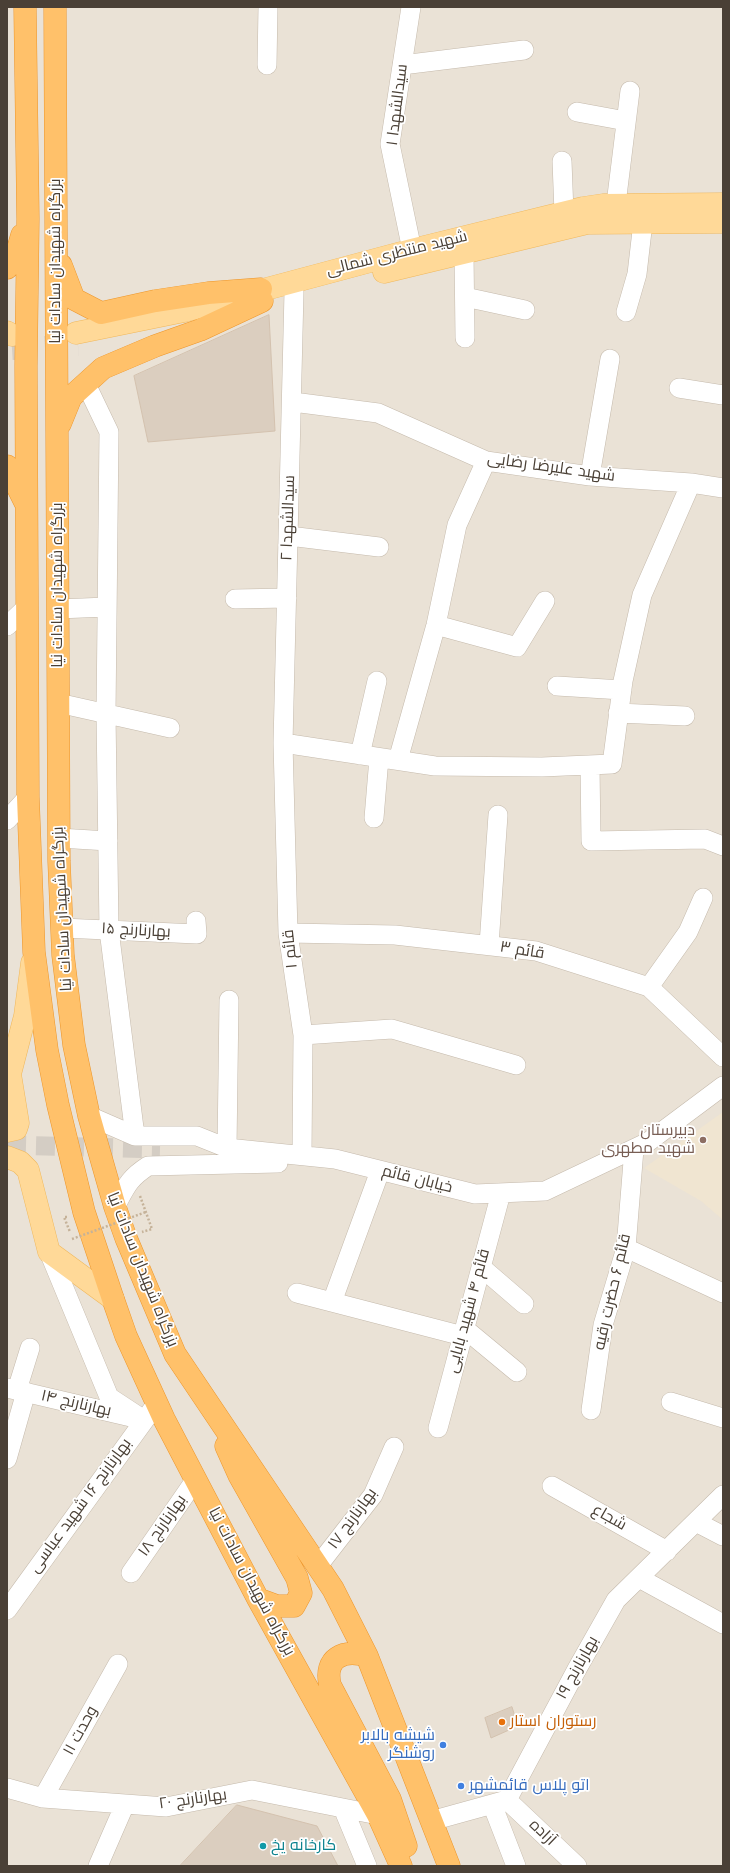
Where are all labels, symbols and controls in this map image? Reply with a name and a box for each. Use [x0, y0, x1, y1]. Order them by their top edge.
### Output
street label: سیدالشهدا ۱ [383, 63, 413, 147]
street label: بزرگراه شهیدان سادات نیا [46, 178, 66, 344]
street label: شهید منتظری شمالی [324, 227, 470, 281]
street label: شهید علیرضا رضایی [486, 450, 616, 486]
street label: سیدالشهدا ۲ [278, 475, 300, 561]
street label: بزرگراه شهیدان سادات نیا [48, 502, 68, 668]
street label: بزرگراه شهیدان سادات نیا [49, 826, 77, 992]
street label: بهارنارنج ۱۵ [101, 920, 171, 942]
street label: قائم ۱ [279, 929, 303, 969]
street label: قائم ۳ [498, 938, 546, 964]
place label: دبیرستان شهید مطهری [601, 1121, 695, 1159]
marker: دبیرستان شهید مطهری [698, 1135, 708, 1145]
street label: خیابان قائم [380, 1162, 454, 1198]
street label: بزرگراه شهیدان سادات نیا [102, 1190, 182, 1350]
street label: قائم ۶ حضرت رقیه [590, 1232, 636, 1352]
street label: قائم ۴ شهید بابایی [443, 1247, 495, 1375]
street label: بهارنارنج ۱۴ [39, 1387, 113, 1421]
street label: بهارنارنج ۱۶ شهید عباسی [26, 1435, 136, 1577]
street label: بهارنارنج ۱۷ [324, 1485, 382, 1553]
street label: بهارنارنج ۱۸ [135, 1491, 191, 1561]
street label: شجاع [588, 1501, 630, 1535]
street label: بزرگراه شهیدان سادات نیا [204, 1505, 298, 1659]
street label: بهارنارنج ۱۹ [553, 1633, 603, 1703]
street label: وحدت ۱۱ [60, 1703, 102, 1759]
place label: رستوران استار [510, 1712, 597, 1732]
marker: رستوران استار [497, 1717, 507, 1727]
place label: شیشه بالابر روشنگر [361, 1726, 435, 1764]
marker: شیشه بالابر روشنگر [438, 1740, 448, 1750]
place label: اتو پلاس قائمشهر [469, 1776, 589, 1796]
marker: اتو پلاس قائمشهر [456, 1781, 466, 1791]
street label: بهارنارنج ۲۰ [158, 1786, 228, 1814]
street label: آزاده [525, 1816, 559, 1850]
place label: کارخانه یخ [271, 1836, 336, 1856]
marker: کارخانه یخ [258, 1841, 268, 1851]

